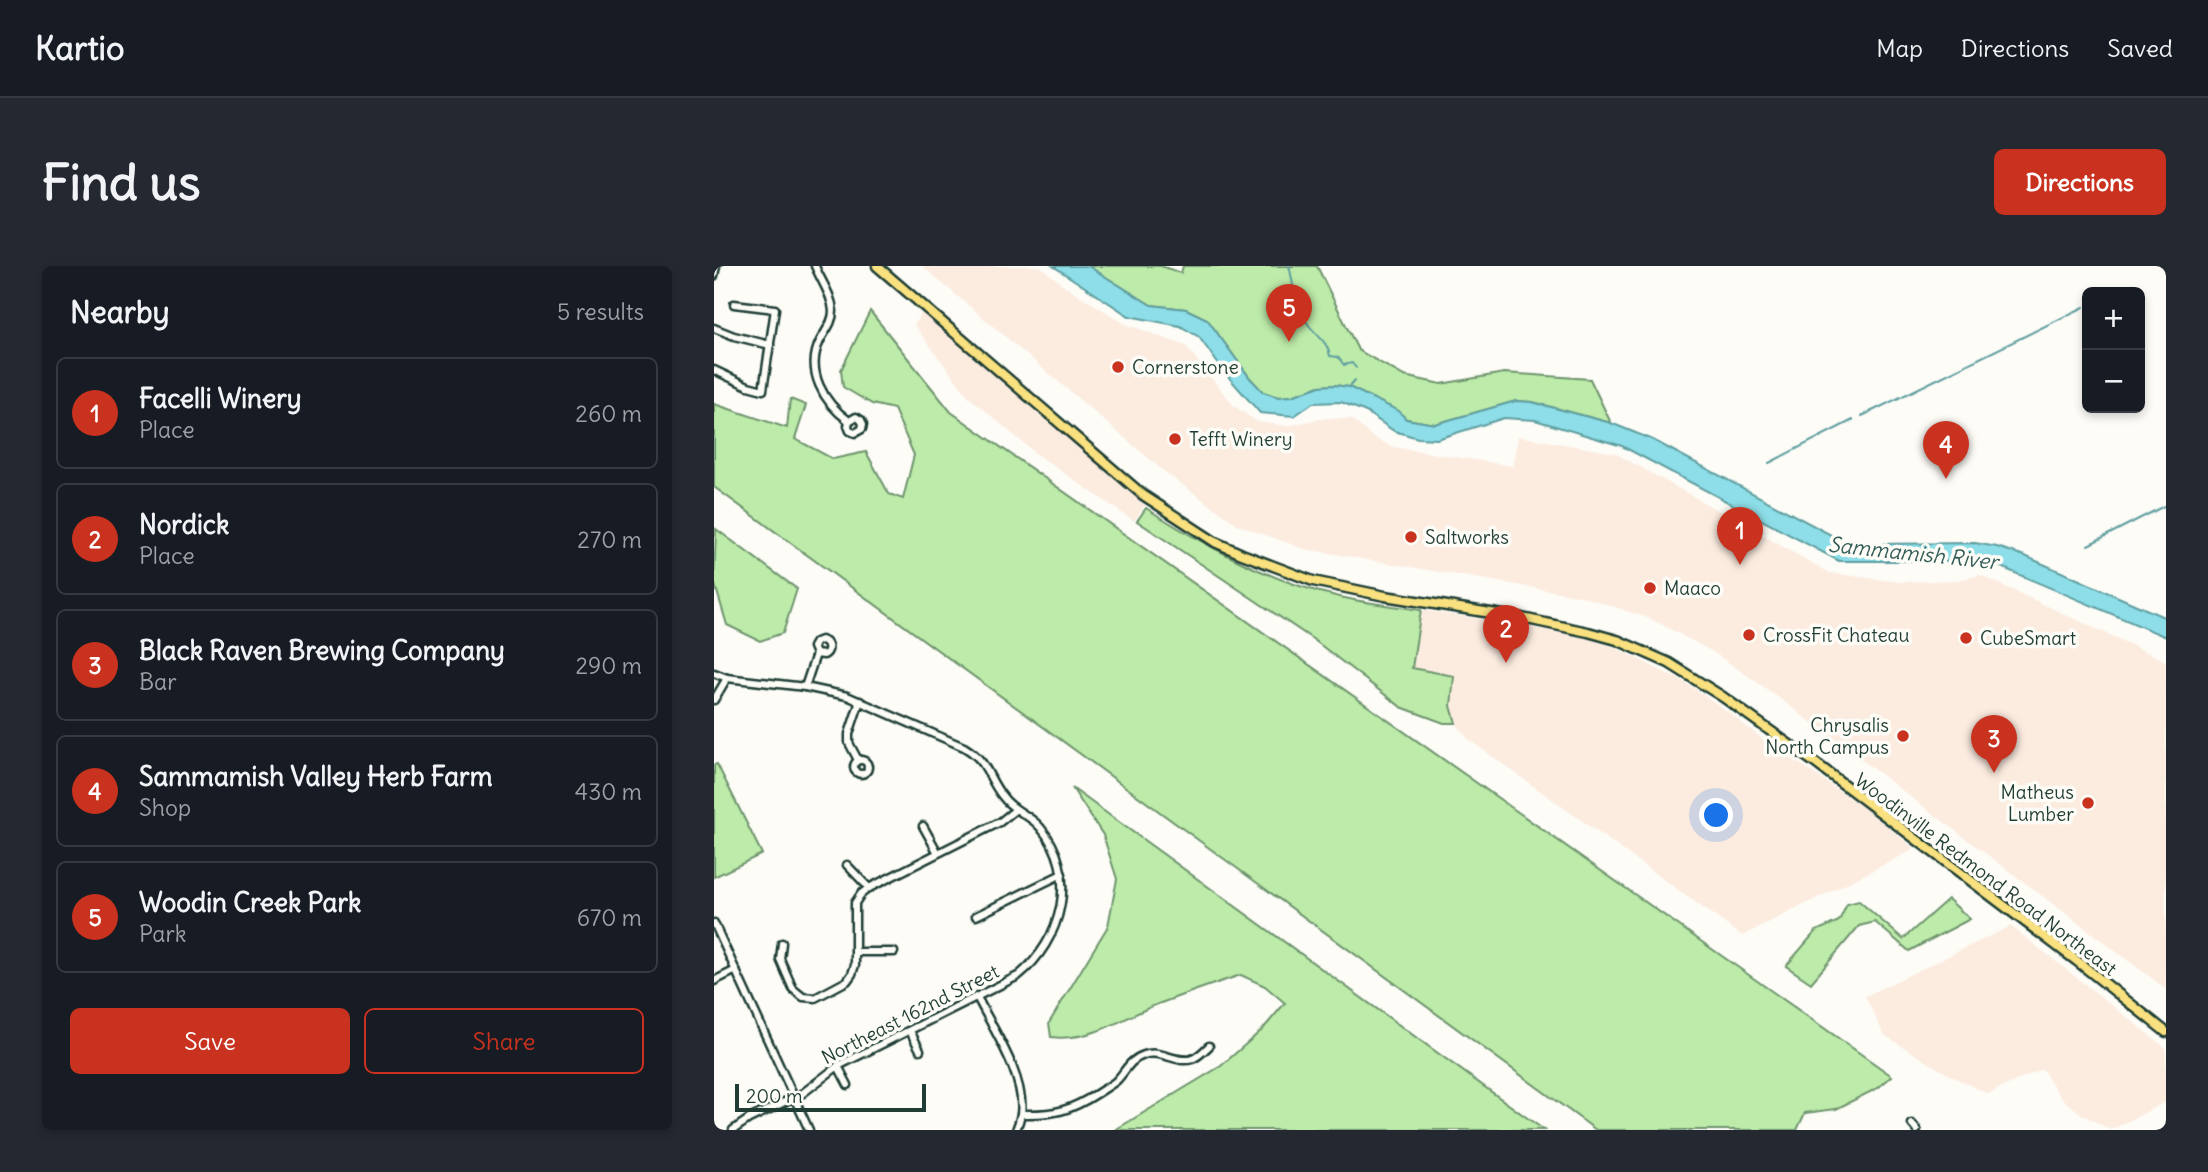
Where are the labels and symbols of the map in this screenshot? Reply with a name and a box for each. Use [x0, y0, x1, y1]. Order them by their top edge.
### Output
pin: 5 [1266, 284, 1312, 342]
place label: Cornerstone [1132, 355, 1239, 379]
marker: Cornerstone [1110, 359, 1126, 375]
pin: 4 [1923, 421, 1969, 479]
place label: Tefft Winery [1189, 427, 1293, 451]
marker: Tefft Winery [1167, 431, 1183, 447]
pin: 1 [1717, 507, 1763, 565]
place label: Saltworks [1425, 525, 1509, 549]
marker: Saltworks [1403, 529, 1419, 545]
water label: Sammamish River [1827, 531, 2002, 576]
place label: Maaco [1664, 576, 1721, 600]
marker: Maaco [1642, 580, 1658, 596]
pin: 2 [1483, 605, 1529, 663]
place label: CrossFit Chateau [1763, 623, 1909, 647]
place label: CubeSmart [1980, 626, 2076, 650]
marker: CrossFit Chateau [1741, 627, 1757, 643]
marker: CubeSmart [1958, 630, 1974, 646]
place label: Chrysalis North Campus [1765, 713, 1889, 759]
pin: 3 [1971, 715, 2017, 773]
marker: Chrysalis North Campus [1895, 728, 1911, 744]
street label: Woodinville Redmond Road Northeast [1850, 767, 2122, 981]
place label: Matheus Lumber [2001, 780, 2074, 826]
marker: Matheus Lumber [2080, 795, 2096, 811]
your location [1699, 798, 1733, 832]
street label: Northeast 162nd Street [817, 959, 1003, 1069]
scale bar [735, 1081, 926, 1113]

